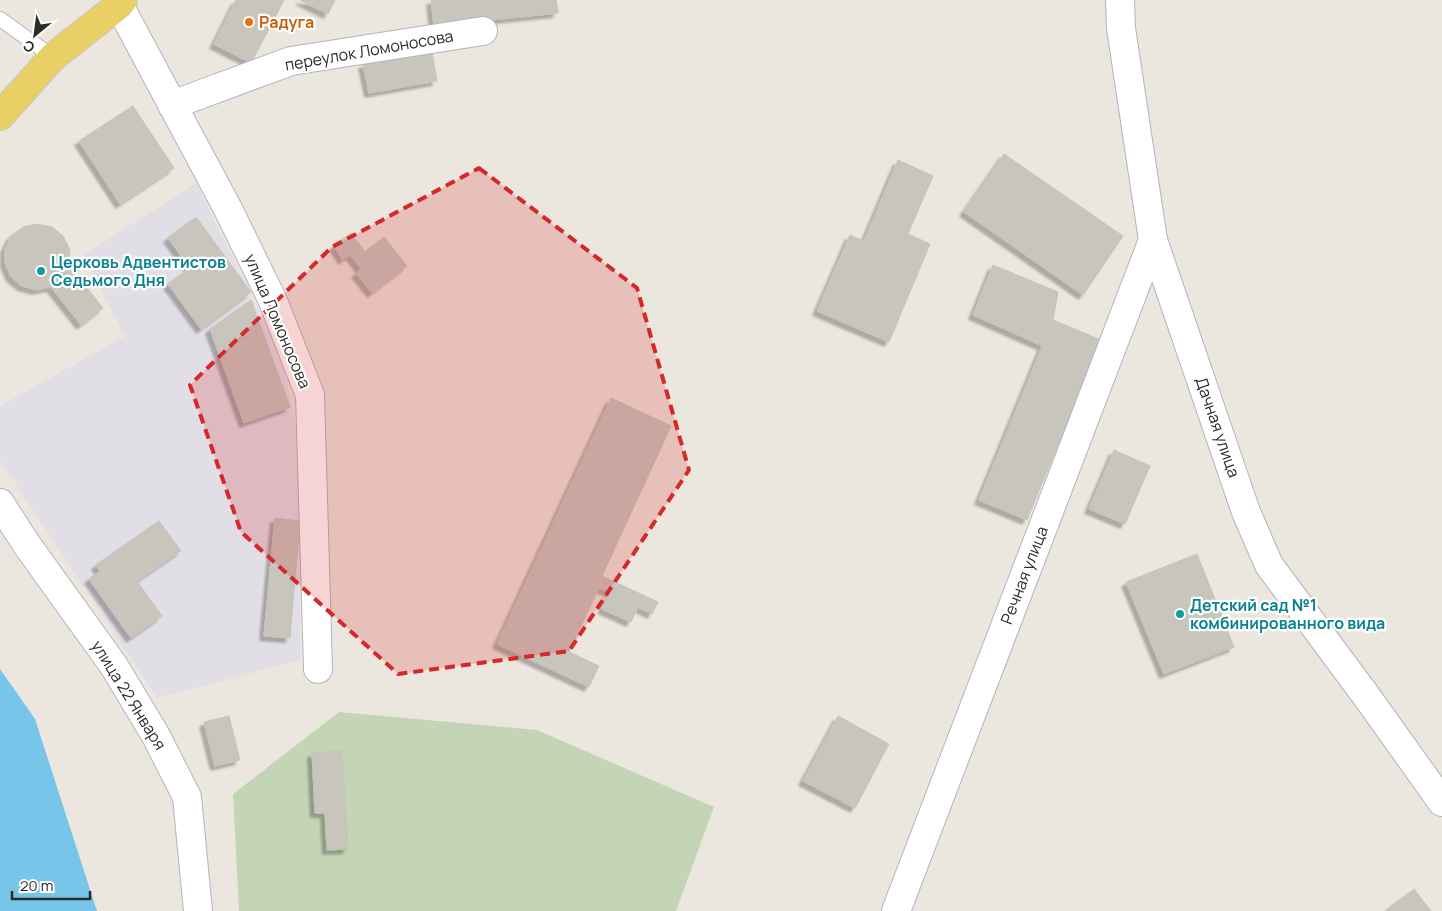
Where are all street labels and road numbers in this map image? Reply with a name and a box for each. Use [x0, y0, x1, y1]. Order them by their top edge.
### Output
street label: переулок Ломоносова [283, 24, 455, 76]
street label: улица Ломоносова [240, 250, 316, 392]
street label: Дачная улица [1191, 374, 1245, 480]
street label: Речная улица [995, 523, 1053, 627]
street label: улица 22 Января [87, 636, 171, 754]

